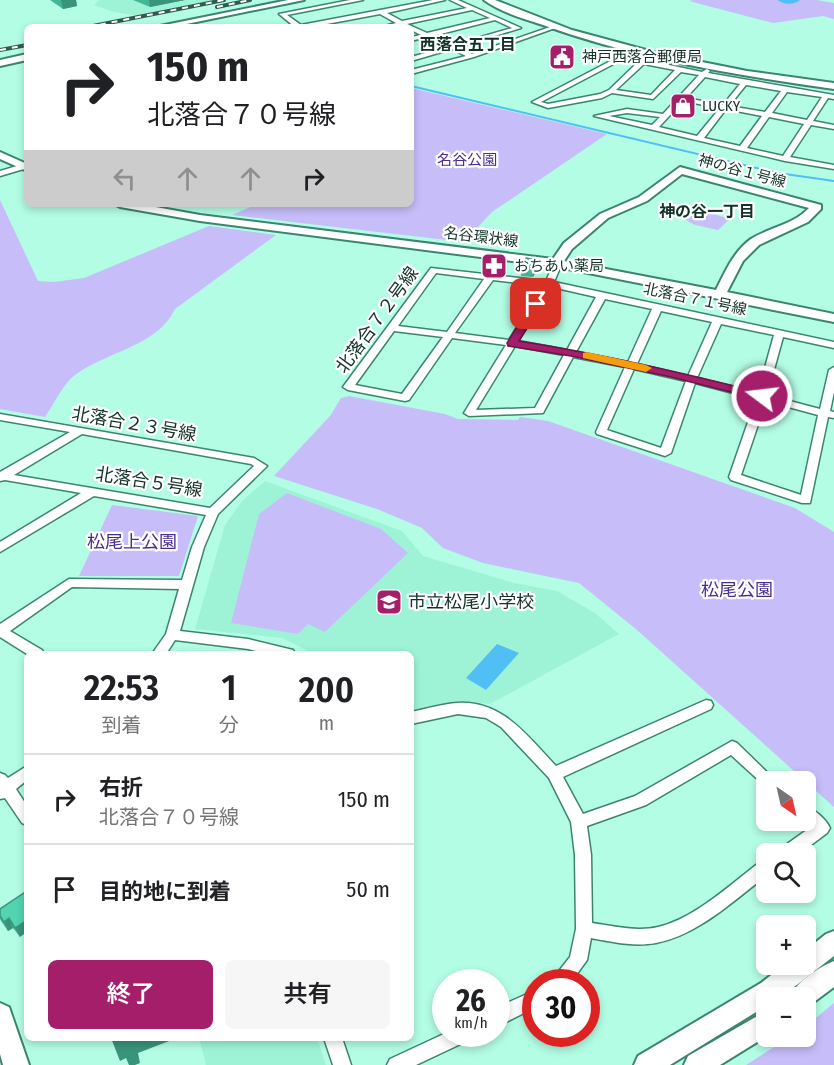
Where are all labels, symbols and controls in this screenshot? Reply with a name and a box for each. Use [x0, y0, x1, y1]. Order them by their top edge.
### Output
district label: 西落合五丁目 [420, 35, 516, 54]
text: 150 m [147, 42, 249, 92]
public building icon: 神戸西落合郵便局 [547, 42, 577, 72]
icon: right [48, 48, 126, 126]
place label: 神戸西落合郵便局 [582, 48, 702, 66]
shop icon: LUCKY [668, 91, 698, 121]
place label: LUCKY [702, 97, 741, 115]
text: 北落合７０号線 [147, 99, 336, 131]
park label: 名谷公園 [437, 151, 497, 169]
street label: 神の谷１号線 [696, 151, 788, 191]
icon: left [108, 162, 141, 195]
icon: ahead [171, 162, 204, 195]
icon: ahead [234, 162, 267, 195]
icon: right [297, 162, 330, 195]
district label: 神の谷一丁目 [659, 202, 755, 221]
street label: 名谷環状線 [443, 223, 519, 251]
pharmacy icon: おちあい薬局 [479, 251, 509, 281]
place label: おちあい薬局 [514, 257, 604, 275]
street label: 北落合７２号線 [331, 263, 423, 377]
pin [510, 278, 561, 329]
street label: 北落合７１号線 [642, 279, 748, 319]
icon: arrive [519, 287, 552, 320]
position arrow [730, 364, 794, 428]
street label: 北落合２３号線 [70, 402, 198, 446]
street label: 北落合５号線 [94, 463, 204, 501]
park label: 松尾上公園 [87, 531, 177, 553]
park label: 松尾公園 [701, 579, 773, 601]
school or university icon: 市立松尾小学校 [374, 587, 404, 617]
place label: 市立松尾小学校 [408, 591, 534, 613]
text: 22:53 [84, 666, 159, 710]
text: 1 [222, 666, 237, 710]
text: 200 [299, 668, 354, 712]
text: m [319, 711, 334, 735]
text: 到着 [102, 713, 142, 737]
text: 分 [219, 713, 239, 737]
north arrow [756, 771, 816, 831]
map controls [756, 771, 816, 1047]
text: 右折 [99, 774, 143, 801]
icon: right [48, 783, 81, 816]
text: 150 m [338, 786, 390, 813]
text: 北落合７０号線 [99, 805, 239, 829]
button: search [756, 843, 816, 903]
icon: arrive [48, 873, 81, 906]
text: 50 m [346, 876, 390, 903]
text: 目的地に到着 [99, 878, 231, 905]
button: + [756, 915, 816, 975]
button: 終了 [48, 960, 213, 1029]
button: 共有 [225, 960, 390, 1029]
speed limit sign: 30 [522, 969, 600, 1047]
text: 26 [456, 983, 486, 1019]
button: − [756, 987, 816, 1047]
text: km/h [454, 1014, 488, 1032]

